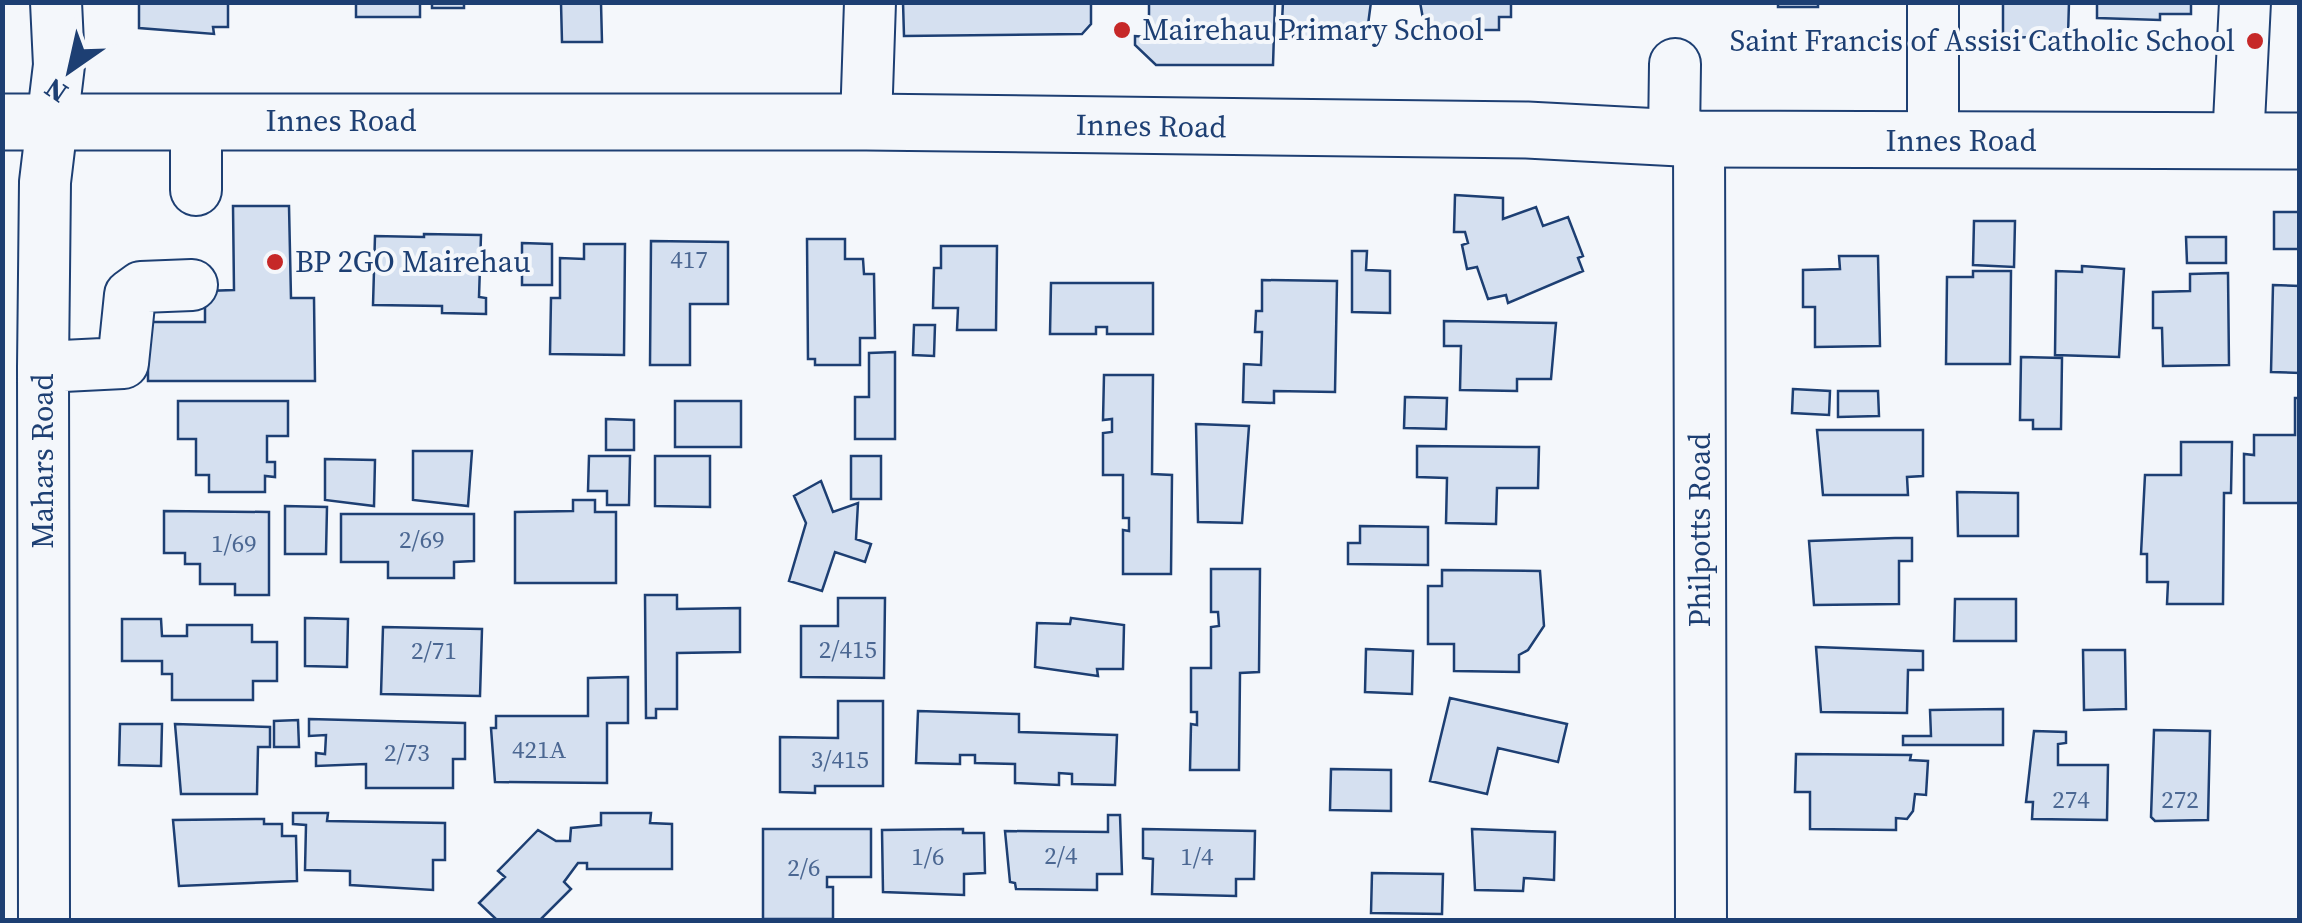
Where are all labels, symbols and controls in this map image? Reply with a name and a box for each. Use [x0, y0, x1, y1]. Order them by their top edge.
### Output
place label: Mairehau Primary School [1142, 9, 1484, 50]
marker: Mairehau Primary School [1111, 19, 1133, 41]
north arrow [20, 20, 120, 120]
place label: Saint Francis of Assisi Catholic School [1730, 20, 2235, 61]
marker: Saint Francis of Assisi Catholic School [2244, 30, 2266, 52]
text: N [37, 69, 75, 112]
street label: Innes Road [266, 100, 416, 141]
street label: Innes Road [1075, 104, 1227, 147]
street label: Innes Road [1886, 120, 2036, 161]
place label: BP 2GO Mairehau [295, 241, 531, 282]
house number: 417 [670, 242, 708, 276]
marker: BP 2GO Mairehau [264, 251, 286, 273]
street label: Mahars Road [22, 373, 63, 549]
street label: Philpotts Road [1679, 433, 1720, 627]
house number: 2/69 [399, 522, 445, 556]
house number: 1/69 [211, 526, 257, 560]
house number: 2/415 [819, 632, 877, 666]
house number: 2/71 [411, 633, 457, 667]
house number: 421A [512, 732, 566, 766]
house number: 2/73 [384, 735, 430, 769]
house number: 3/415 [811, 742, 869, 776]
house number: 274 [2052, 782, 2090, 816]
house number: 272 [2161, 782, 2199, 816]
house number: 2/4 [1044, 838, 1078, 872]
house number: 1/6 [911, 839, 945, 873]
house number: 1/4 [1180, 839, 1214, 873]
house number: 2/6 [787, 850, 821, 884]

